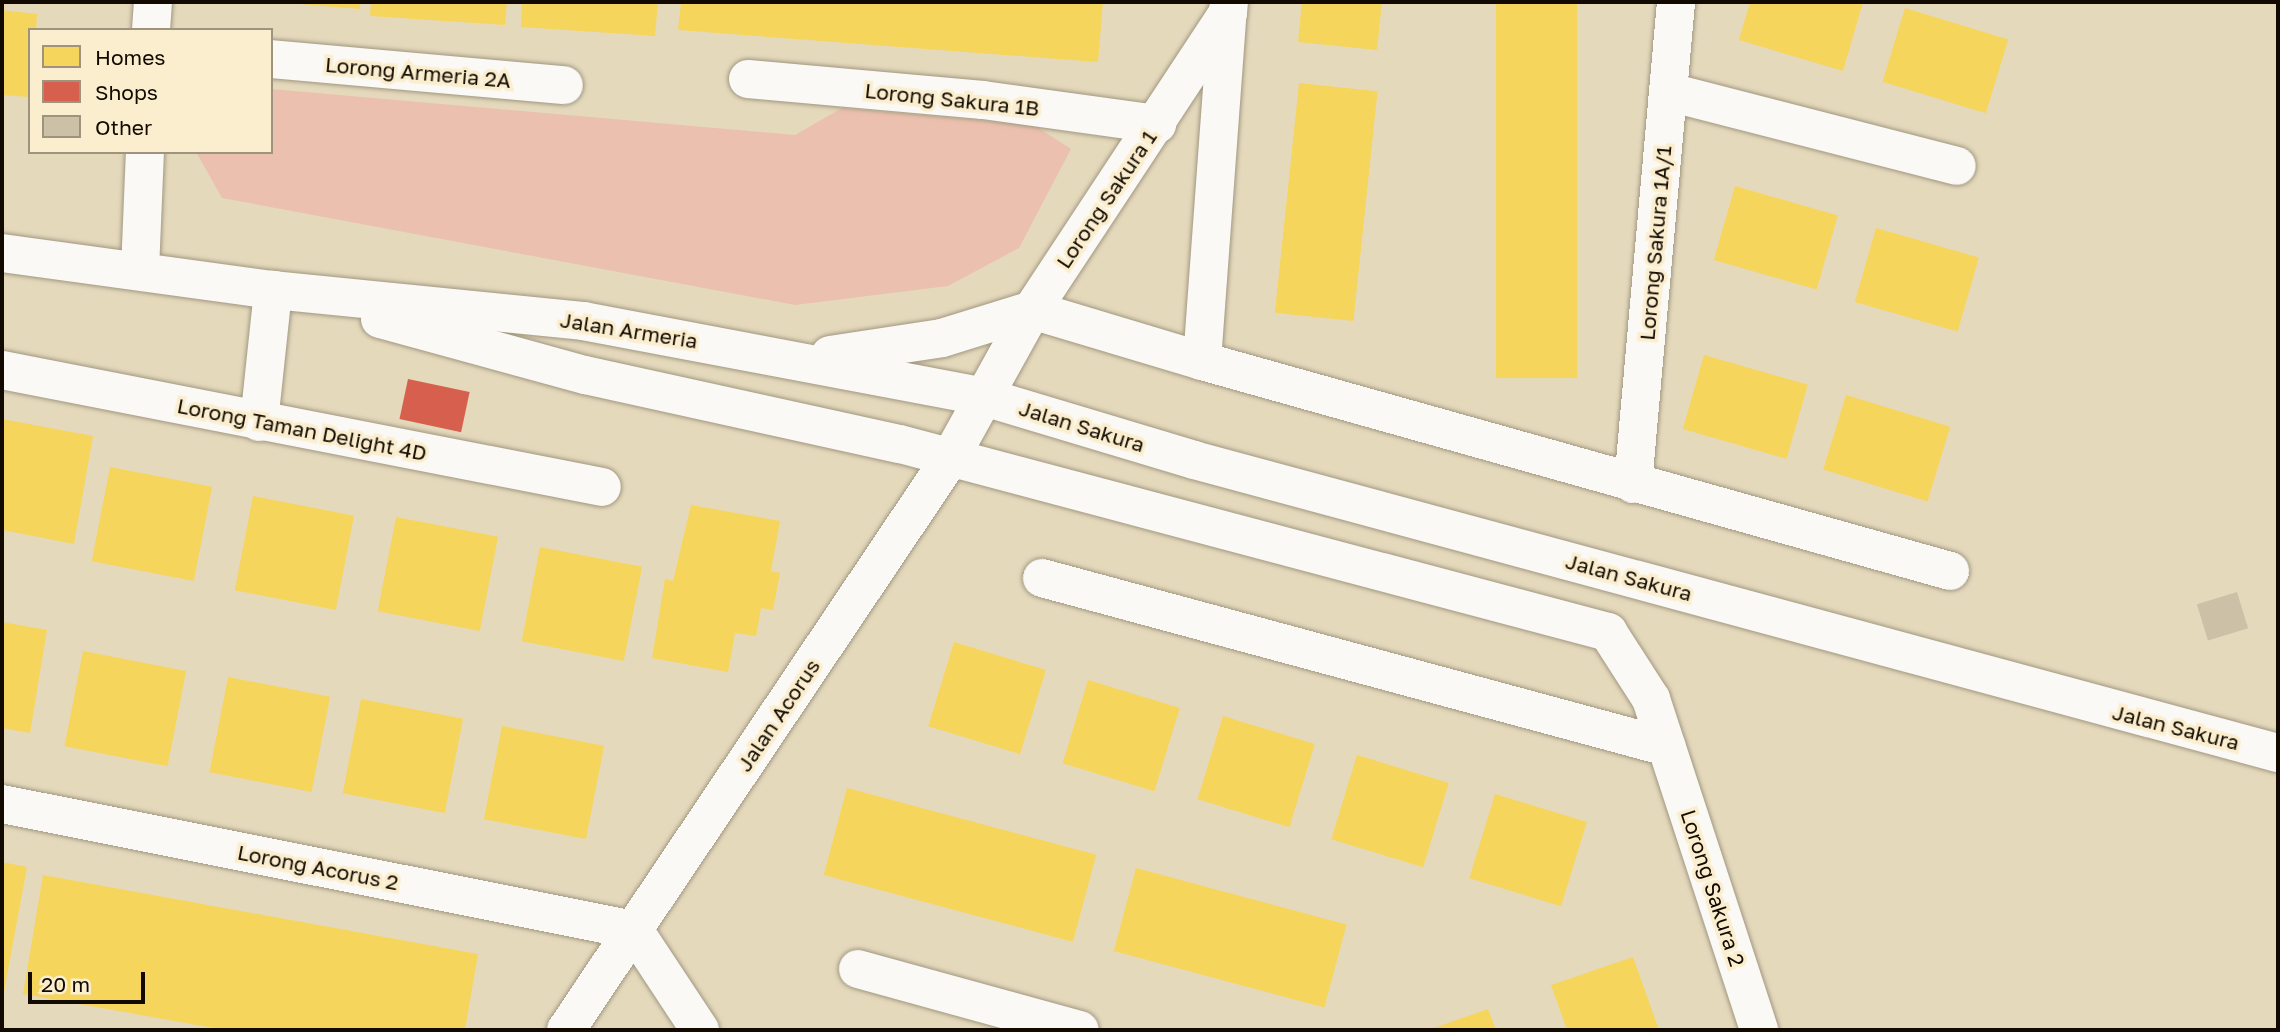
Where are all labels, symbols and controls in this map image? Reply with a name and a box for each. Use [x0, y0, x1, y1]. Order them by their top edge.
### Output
legend [28, 28, 273, 154]
text: Homes [95, 44, 165, 70]
street label: Lorong Armeria 2A [324, 51, 512, 93]
street label: Lorong Sakura 1B [864, 77, 1040, 121]
text: Shops [95, 79, 158, 105]
text: Other [95, 114, 152, 140]
street label: Lorong Sakura 1 [1050, 125, 1162, 273]
street label: Lorong Sakura 1A/1 [1634, 145, 1676, 341]
street label: Jalan Armeria [558, 307, 700, 353]
street label: Lorong Taman Delight 4D [175, 392, 429, 466]
street label: Jalan Sakura [1016, 395, 1148, 457]
street label: Jalan Sakura [1563, 548, 1695, 606]
street label: Jalan Acorus [731, 654, 825, 776]
street label: Jalan Sakura [2110, 699, 2242, 755]
street label: Lorong Sakura 2 [1676, 807, 1750, 969]
street label: Lorong Acorus 2 [235, 839, 401, 895]
scale bar [32, 958, 149, 1002]
text: 20 m [41, 971, 90, 997]

